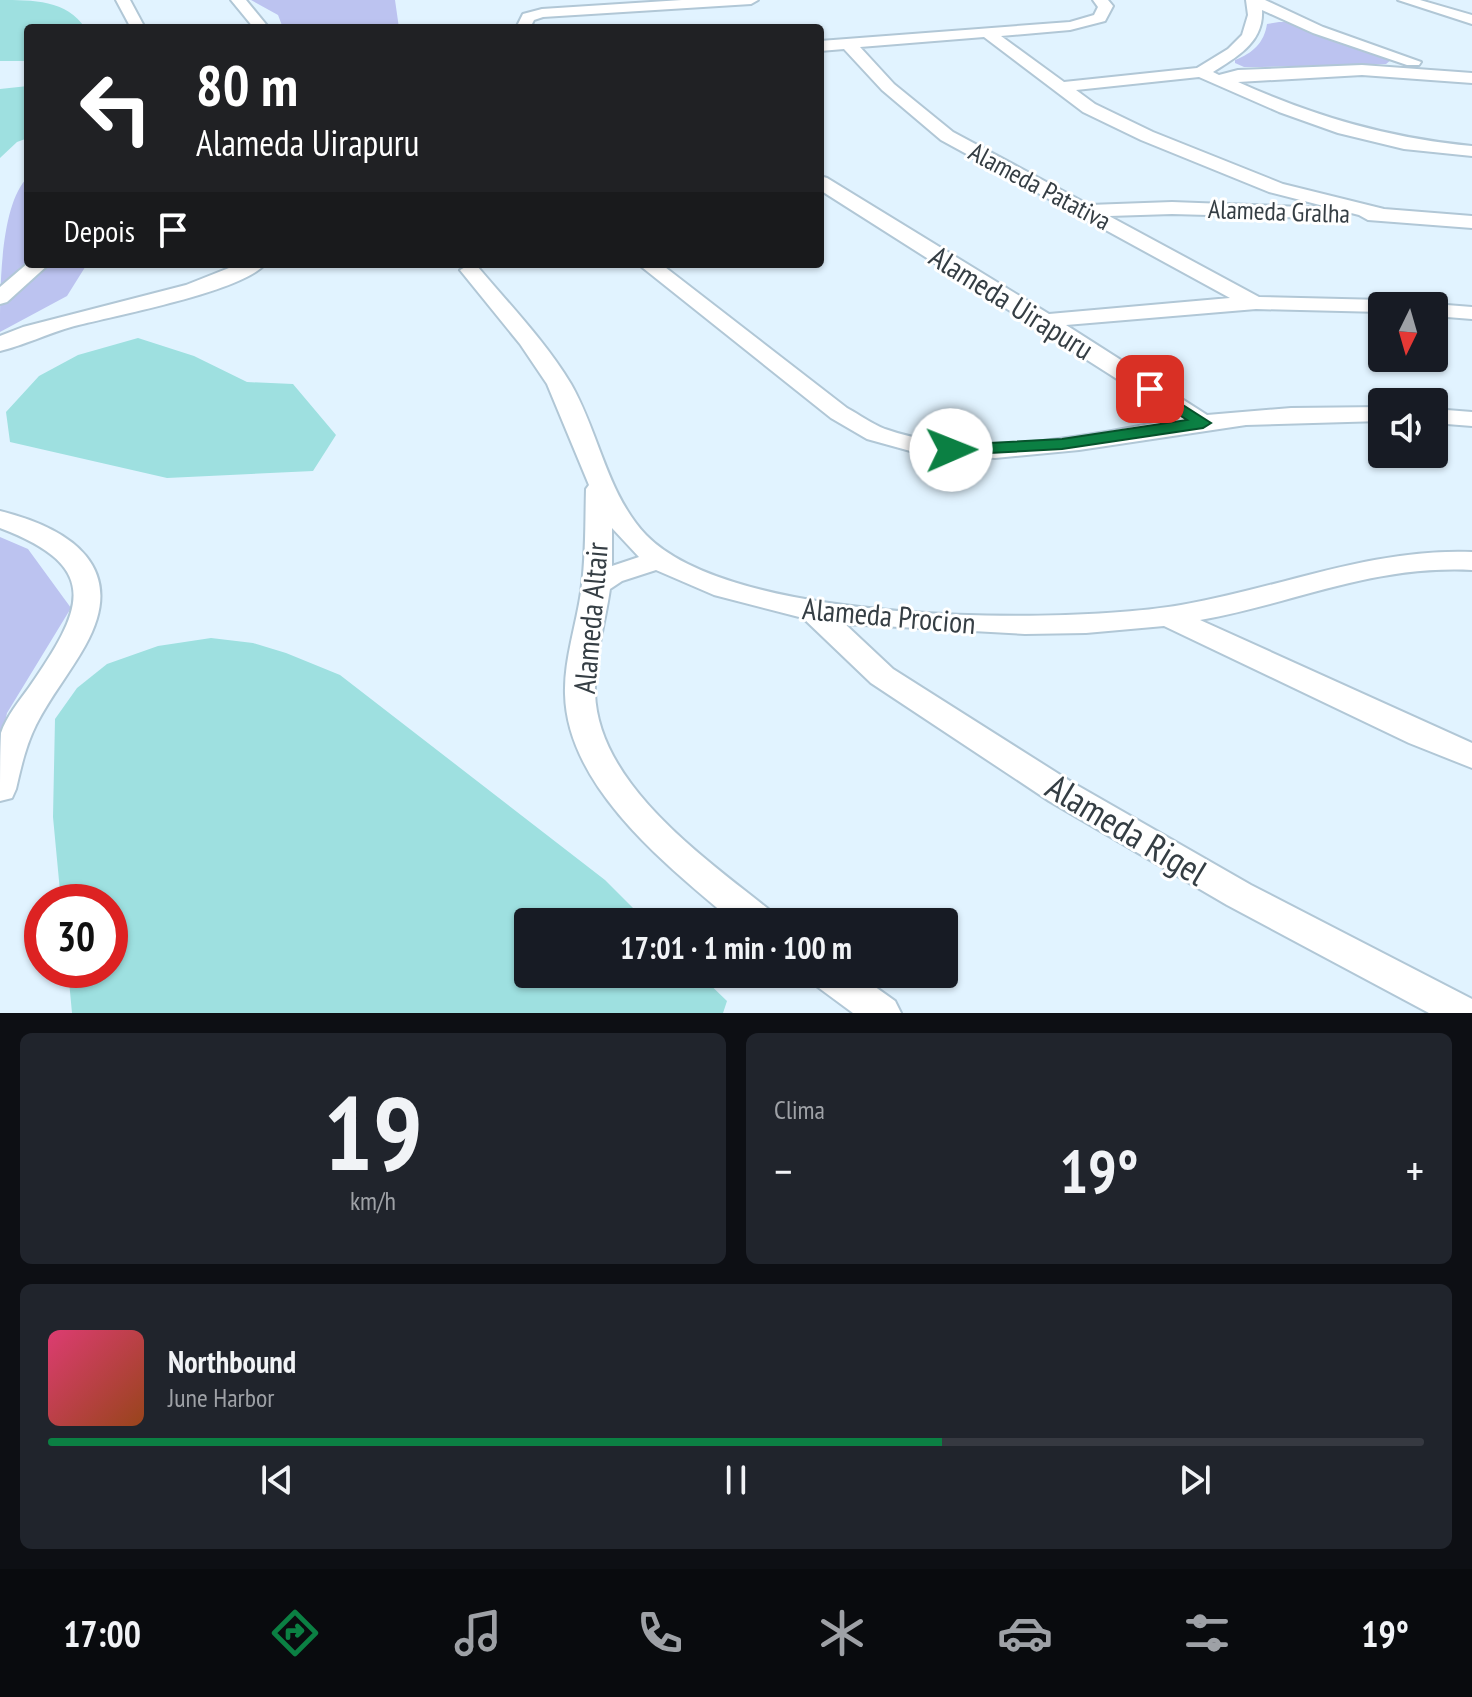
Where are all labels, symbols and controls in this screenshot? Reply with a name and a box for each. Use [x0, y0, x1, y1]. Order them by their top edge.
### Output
text: 80 m [196, 49, 298, 121]
icon: left [64, 56, 168, 160]
text: Alameda Uirapuru [196, 119, 419, 166]
street label: Alameda Patativa [963, 135, 1117, 237]
street label: Alameda Gralha [1208, 192, 1350, 230]
icon: arrive [151, 208, 195, 252]
text: Depois [64, 211, 135, 250]
street label: Alameda Uirapuru [923, 236, 1101, 368]
north arrow [1368, 292, 1448, 372]
map controls [1368, 292, 1448, 468]
pin [1116, 355, 1184, 423]
icon: arrive [1128, 367, 1172, 411]
button: sound [1368, 388, 1448, 468]
position arrow [909, 408, 993, 492]
street label: Alameda Altair [564, 540, 616, 695]
street label: Alameda Procion [801, 588, 977, 642]
street label: Alameda Rigel [1038, 763, 1217, 896]
speed limit sign: 30 [24, 884, 128, 988]
text: 17:01 · 1 min · 100 m [620, 928, 852, 967]
text: 19 [323, 1064, 423, 1199]
text: Clima [774, 1093, 825, 1126]
text: 19° [1059, 1132, 1139, 1210]
text: − [774, 1142, 792, 1199]
text: + [1406, 1142, 1424, 1199]
text: km/h [350, 1184, 396, 1217]
text: Northbound [168, 1342, 296, 1381]
text: June Harbor [168, 1381, 274, 1414]
icon: previous [255, 1458, 299, 1502]
icon: pause [714, 1458, 758, 1502]
icon: next [1173, 1458, 1217, 1502]
icon: directions [267, 1605, 323, 1661]
icon: music [450, 1605, 506, 1661]
icon: phone [632, 1605, 688, 1661]
icon: climate [814, 1605, 870, 1661]
icon: car [997, 1605, 1053, 1661]
icon: filters [1179, 1605, 1235, 1661]
text: 17:00 [63, 1610, 141, 1657]
text: 19° [1361, 1610, 1409, 1657]

